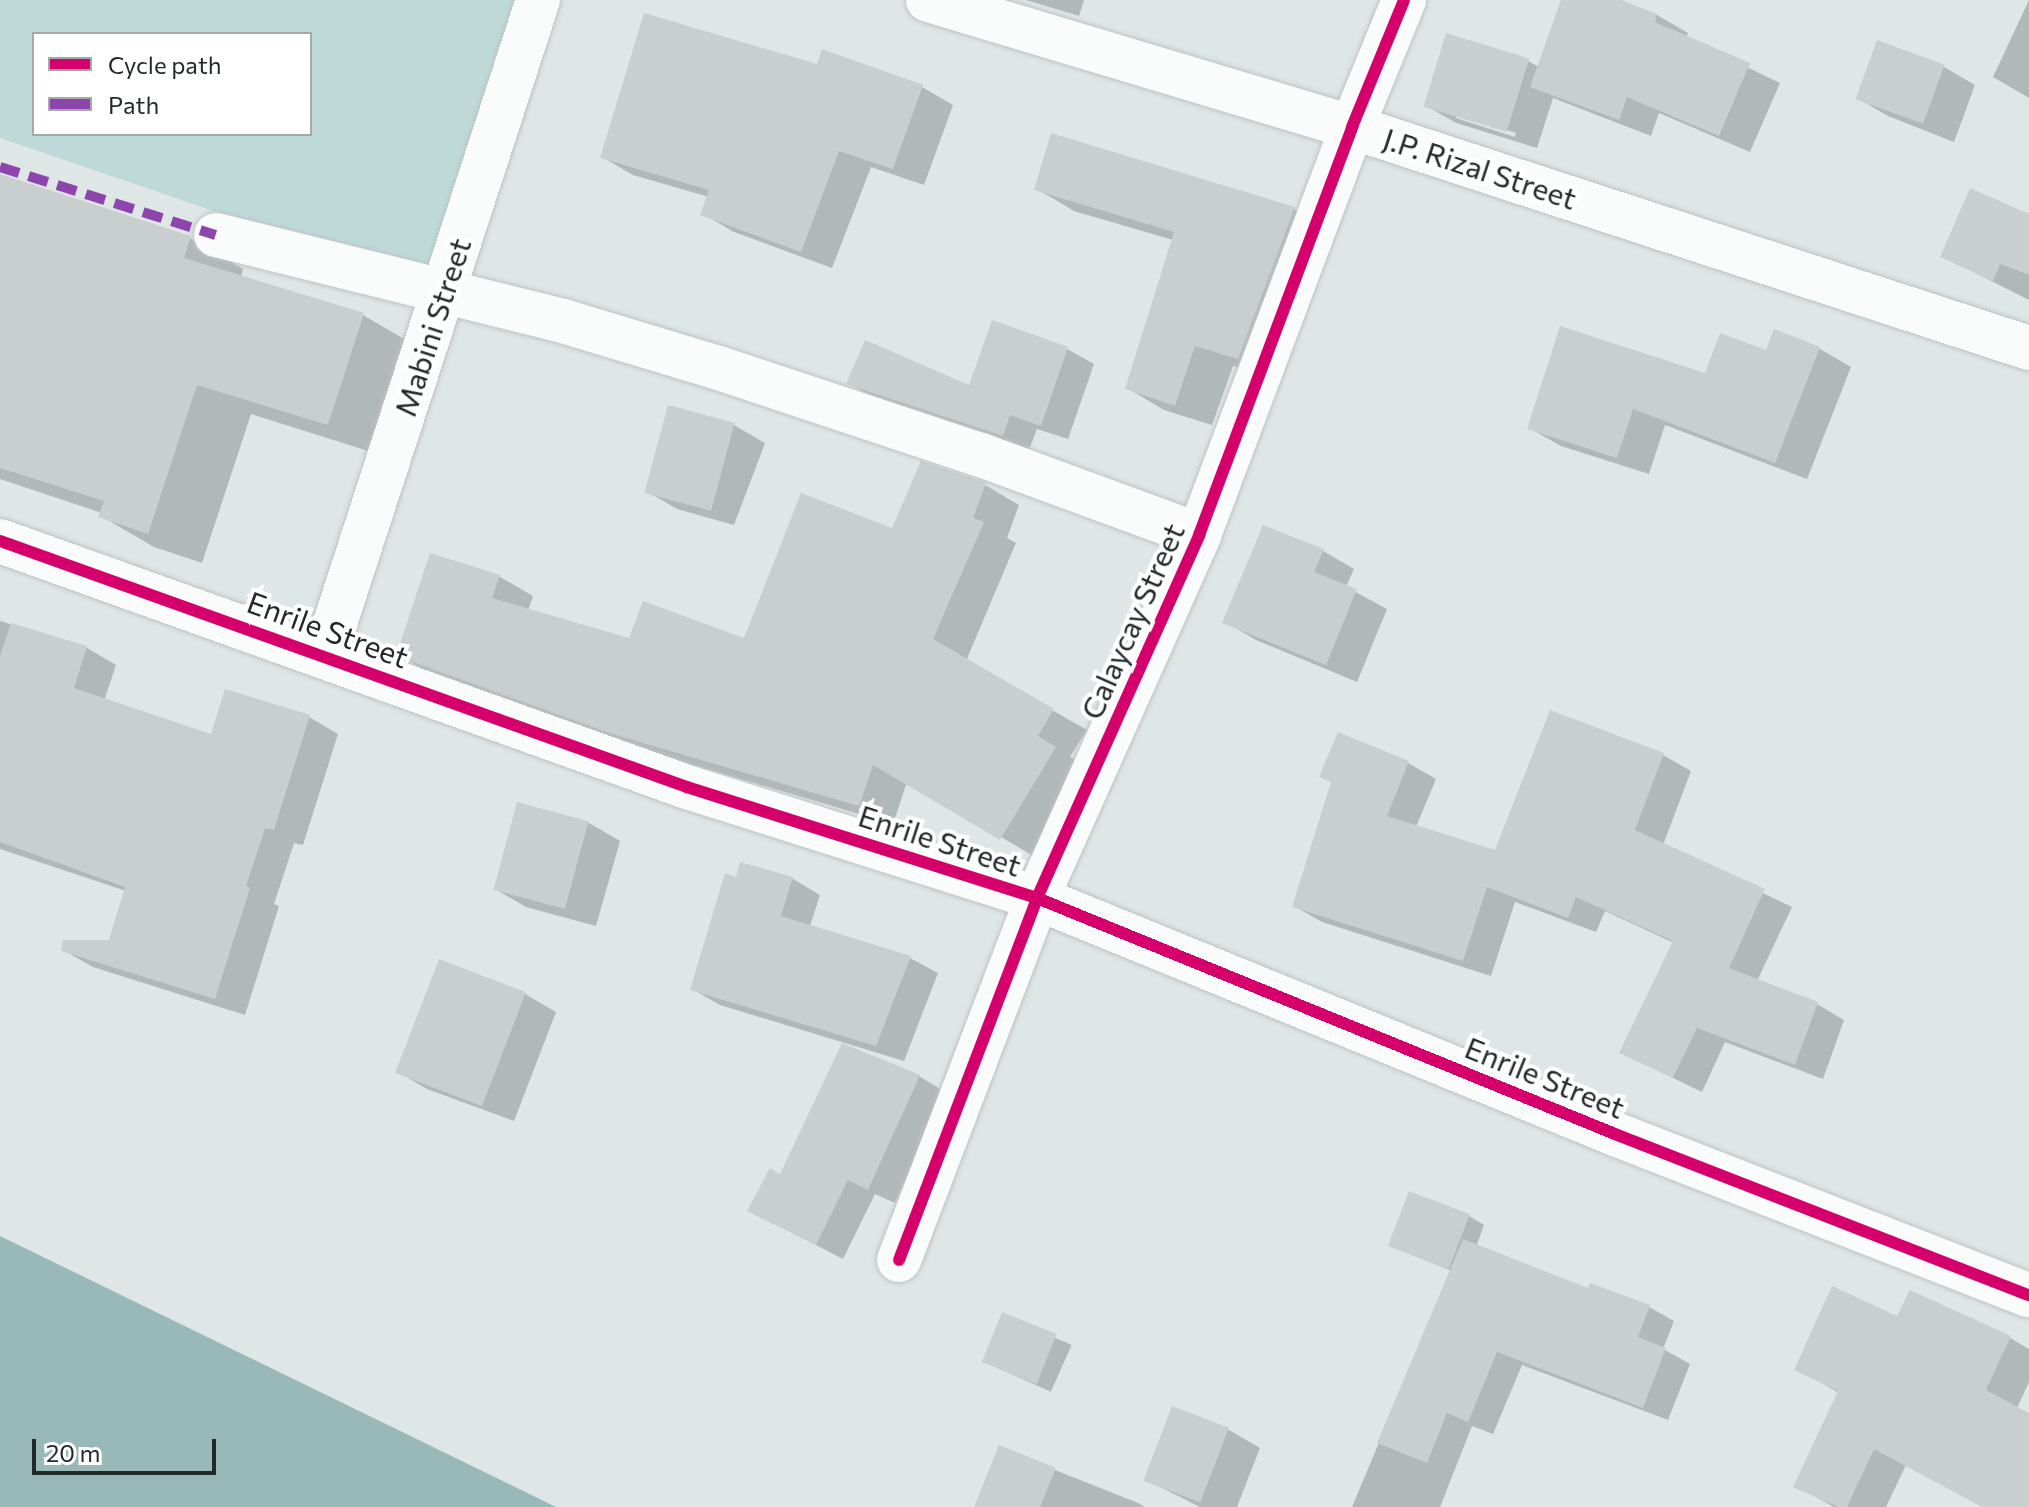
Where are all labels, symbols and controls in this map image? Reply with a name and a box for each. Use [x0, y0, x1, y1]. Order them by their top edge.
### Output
legend [32, 32, 312, 136]
text: Cycle path [108, 50, 222, 79]
text: Path [108, 90, 159, 119]
street label: J.P. Rizal Street [1379, 120, 1581, 216]
street label: Mabini Street [386, 233, 478, 421]
street label: Calaycay Street [1073, 518, 1191, 724]
street label: Enrile Street [243, 583, 413, 675]
street label: Enrile Street [854, 797, 1026, 883]
street label: Enrile Street [1460, 1029, 1630, 1125]
scale bar [36, 1423, 220, 1473]
text: 20 m [46, 1438, 100, 1467]

